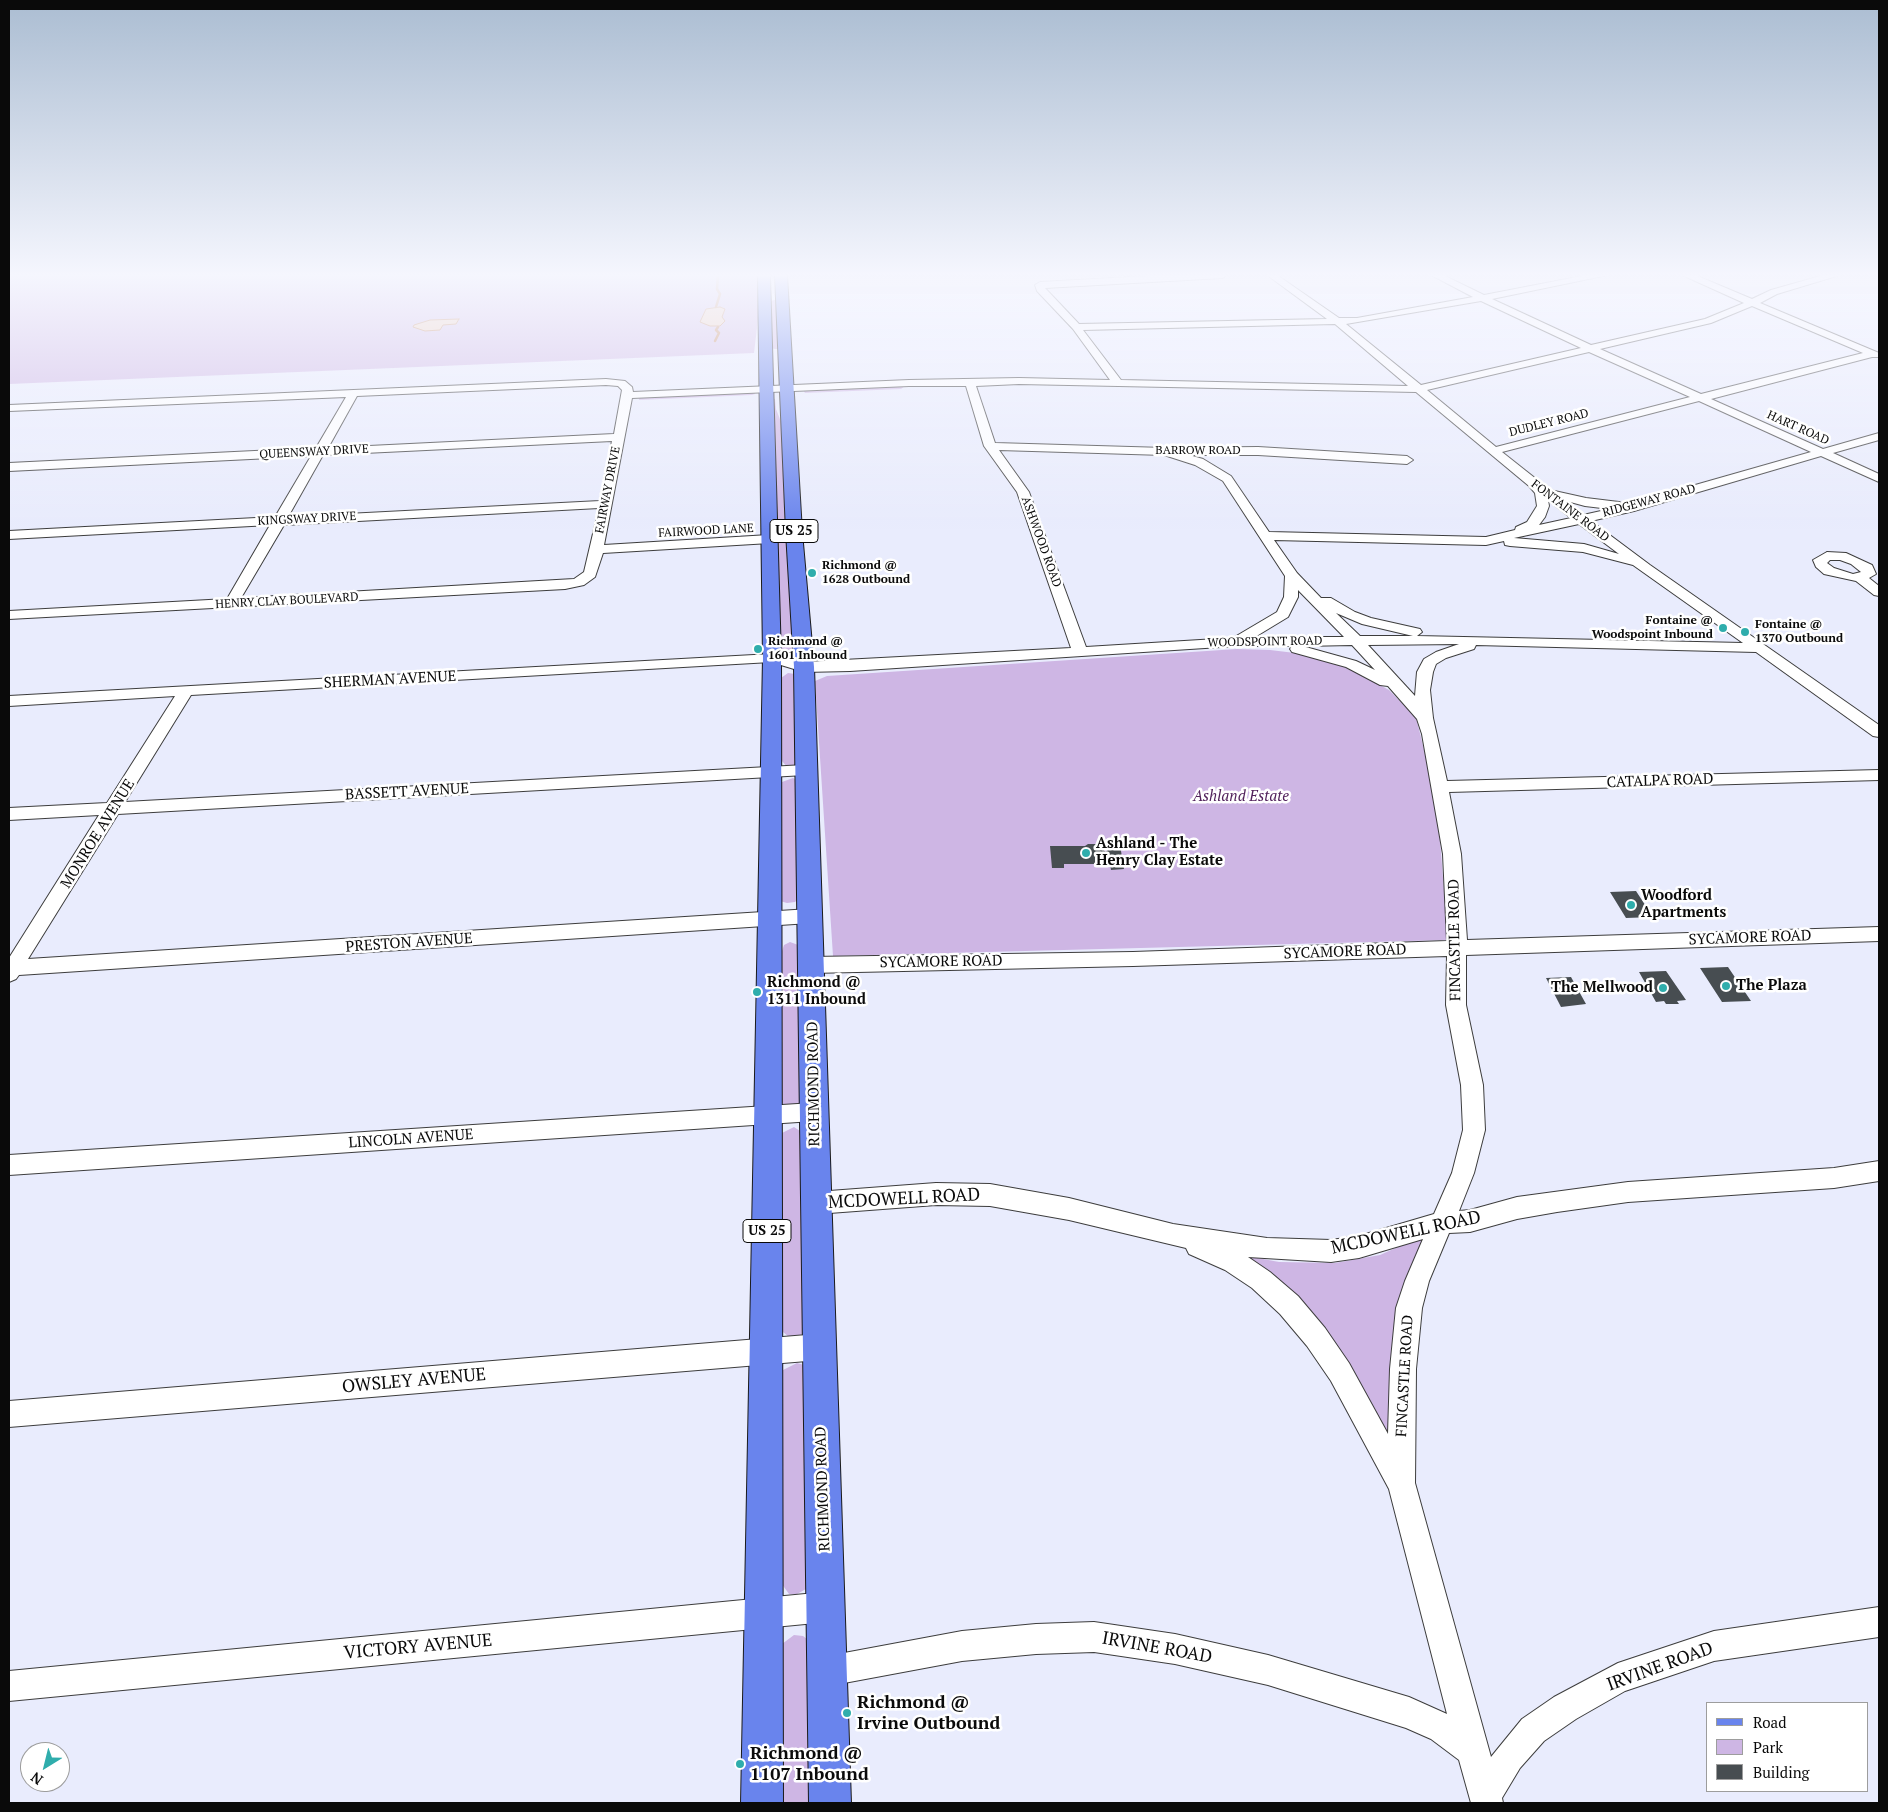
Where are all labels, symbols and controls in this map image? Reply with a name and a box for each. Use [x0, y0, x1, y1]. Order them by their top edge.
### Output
street label: DUDLEY ROAD [1508, 406, 1590, 440]
street label: HART ROAD [1765, 408, 1831, 448]
street label: QUEENSWAY DRIVE [259, 442, 369, 462]
street label: BARROW ROAD [1155, 444, 1241, 458]
street label: FAIRWAY DRIVE [592, 445, 624, 535]
street label: FONTAINE ROAD [1528, 477, 1612, 545]
street label: RIDGEWAY ROAD [1601, 482, 1697, 520]
street label: ASHWOOD ROAD [1018, 495, 1064, 589]
street label: KINGSWAY DRIVE [257, 509, 357, 529]
road number: US 25 [770, 520, 818, 542]
street label: FAIRWOOD LANE [658, 521, 754, 541]
place label: Richmond @ 1628 Outbound [822, 559, 910, 587]
marker: Richmond @ 1628 Outbound [806, 567, 818, 579]
street label: HENRY CLAY BOULEVARD [215, 590, 359, 612]
place label: Fontaine @ Woodspoint Inbound [1592, 614, 1713, 642]
place label: Fontaine @ 1370 Outbound [1755, 618, 1843, 646]
marker: Fontaine @ Woodspoint Inbound [1717, 622, 1729, 634]
marker: Fontaine @ 1370 Outbound [1739, 626, 1751, 638]
street label: WOODSPOINT ROAD [1207, 634, 1323, 650]
place label: Richmond @ 1601 Inbound [768, 635, 847, 663]
marker: Richmond @ 1601 Inbound [752, 643, 764, 655]
street label: SHERMAN AVENUE [323, 668, 457, 692]
street label: CATALPA ROAD [1606, 770, 1714, 792]
street label: MONROE AVENUE [57, 776, 139, 892]
street label: BASSETT AVENUE [345, 780, 469, 804]
park label: Ashland Estate [1193, 788, 1289, 806]
place label: Ashland - The Henry Clay Estate [1096, 835, 1223, 870]
marker: Ashland - The Henry Clay Estate [1080, 847, 1092, 859]
street label: FINCASTLE ROAD [1445, 879, 1465, 1001]
place label: Woodford Apartments [1641, 887, 1726, 922]
marker: Woodford Apartments [1625, 899, 1637, 911]
street label: SYCAMORE ROAD [1688, 927, 1812, 949]
street label: PRESTON AVENUE [345, 930, 473, 956]
street label: SYCAMORE ROAD [1283, 941, 1407, 963]
street label: SYCAMORE ROAD [879, 952, 1003, 972]
place label: Richmond @ 1311 Inbound [767, 974, 866, 1009]
place label: The Plaza [1736, 977, 1807, 995]
place label: The Mellwood [1551, 979, 1653, 997]
marker: The Plaza [1720, 980, 1732, 992]
marker: The Mellwood [1657, 982, 1669, 994]
marker: Richmond @ 1311 Inbound [751, 986, 763, 998]
street label: RICHMOND ROAD [804, 1021, 824, 1147]
street label: LINCOLN AVENUE [348, 1126, 474, 1152]
street label: MCDOWELL ROAD [827, 1184, 981, 1214]
street label: MCDOWELL ROAD [1329, 1207, 1483, 1259]
road number: US 25 [743, 1220, 791, 1242]
street label: FINCASTLE ROAD [1393, 1315, 1417, 1437]
street label: OWSLEY AVENUE [341, 1364, 487, 1398]
street label: RICHMOND ROAD [812, 1426, 834, 1552]
street label: IRVINE ROAD [1100, 1628, 1214, 1668]
street label: VICTORY AVENUE [343, 1630, 493, 1664]
street label: IRVINE ROAD [1604, 1638, 1716, 1696]
place label: Richmond @ Irvine Outbound [857, 1692, 1000, 1735]
legend [1706, 1702, 1868, 1792]
marker: Richmond @ Irvine Outbound [841, 1707, 853, 1719]
text: Road [1753, 1712, 1786, 1732]
text: Park [1753, 1737, 1783, 1757]
north arrow [20, 1742, 70, 1792]
place label: Richmond @ 1107 Inbound [750, 1743, 869, 1786]
marker: Richmond @ 1107 Inbound [734, 1758, 746, 1770]
text: Building [1753, 1762, 1810, 1782]
text: N [27, 1768, 46, 1790]

